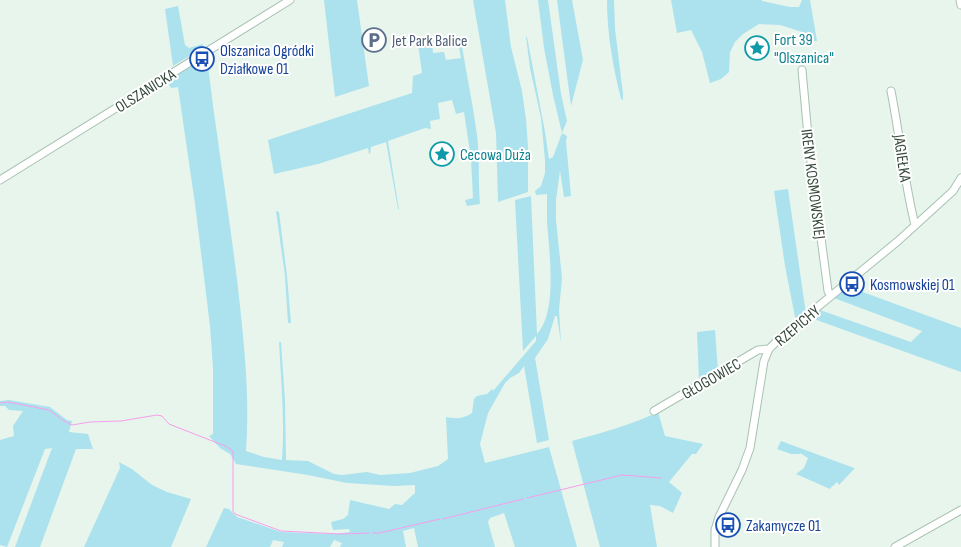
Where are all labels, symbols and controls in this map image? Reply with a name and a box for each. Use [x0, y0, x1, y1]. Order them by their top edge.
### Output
parking icon: Jet Park Balice [361, 27, 387, 53]
place label: Fort 39 "Olszanica" [774, 31, 834, 68]
place label: Jet Park Balice [391, 32, 467, 51]
place icon: Fort 39 "Olszanica" [744, 35, 770, 61]
place label: Olszanica Ogródki Działkowe 01 [220, 42, 314, 79]
bus stop icon: Olszanica Ogródki Działkowe 01 [189, 46, 215, 72]
street label: OLSZANICKA [112, 65, 180, 117]
street label: IRENY KOSMOWSKIEJ [796, 128, 829, 240]
street label: JAGIEŁKA [889, 132, 914, 183]
place icon: Cecowa Duża [429, 141, 455, 167]
place label: Cecowa Duża [460, 146, 531, 165]
bus stop icon: Kosmowskiej 01 [839, 271, 865, 297]
place label: Kosmowskiej 01 [870, 276, 955, 295]
street label: RZEPICHY [772, 302, 825, 350]
street label: GŁOGOWIEC [679, 355, 745, 404]
bus stop icon: Zakamycze 01 [715, 512, 741, 538]
place label: Zakamycze 01 [746, 517, 821, 536]

